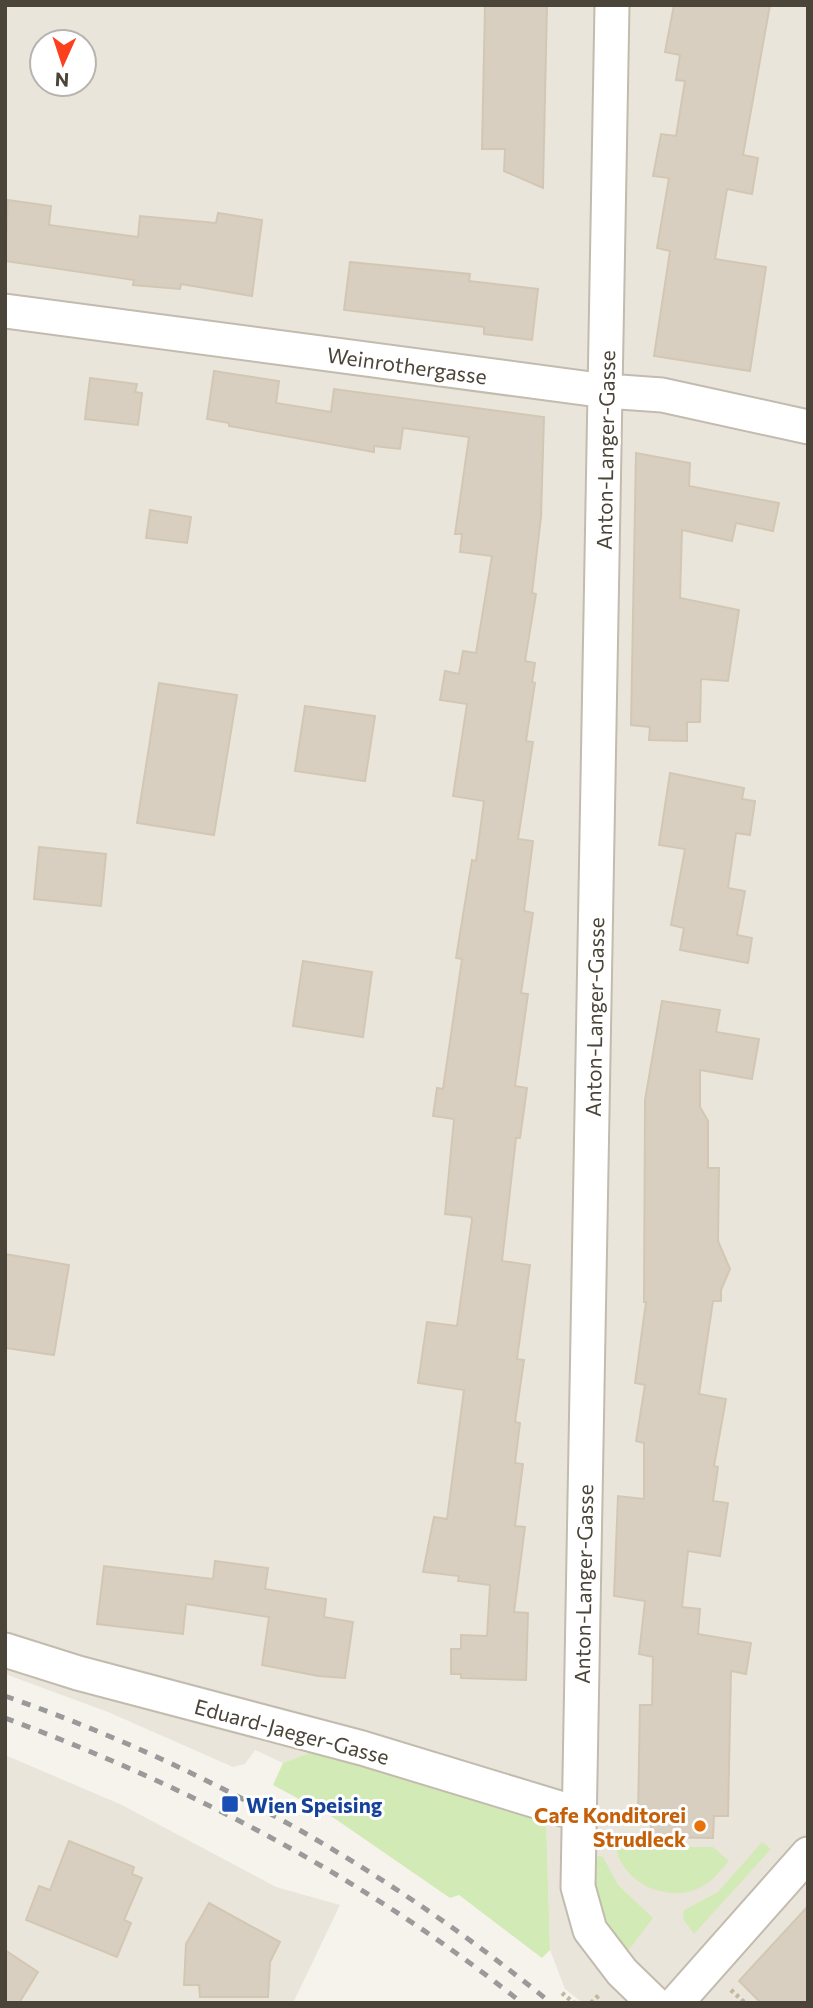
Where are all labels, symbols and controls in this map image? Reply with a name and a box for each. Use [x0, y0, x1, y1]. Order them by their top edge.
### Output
north arrow [28, 28, 98, 98]
text: N [54, 69, 70, 92]
street label: Weinrothergasse [325, 341, 489, 389]
street label: Anton-Langer-Gasse [591, 350, 619, 550]
street label: Anton-Langer-Gasse [580, 917, 608, 1117]
street label: Anton-Langer-Gasse [569, 1484, 597, 1684]
street label: Eduard-Jaeger-Gasse [192, 1693, 392, 1769]
place label: Wien Speising [246, 1792, 383, 1817]
marker: Wien Speising [220, 1794, 240, 1814]
place label: Cafe Konditorei Strudleck [534, 1802, 686, 1851]
marker: Cafe Konditorei Strudleck [692, 1818, 708, 1834]

